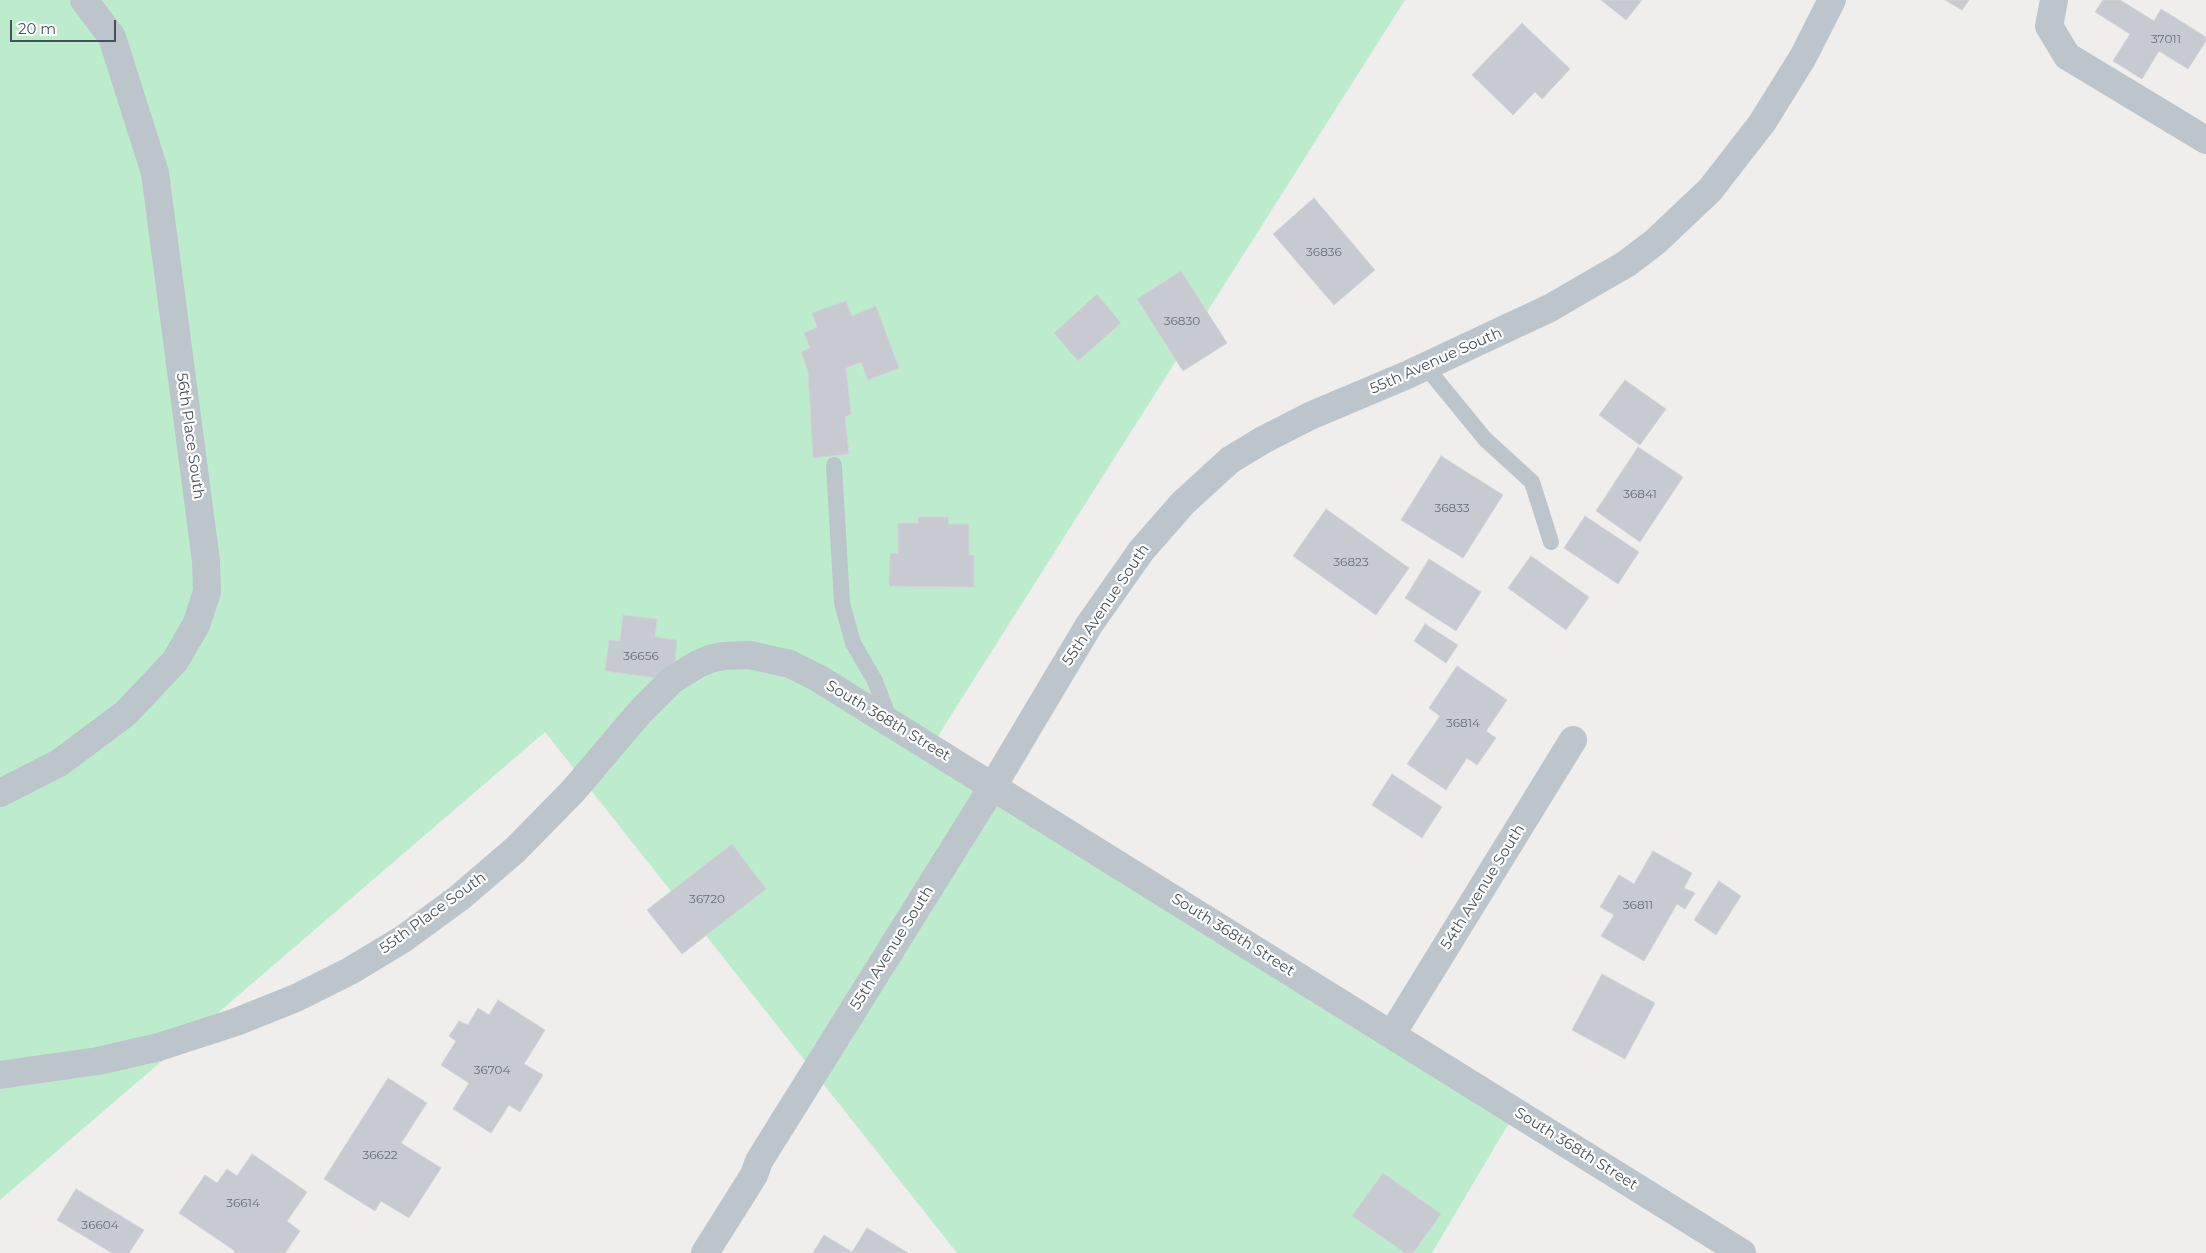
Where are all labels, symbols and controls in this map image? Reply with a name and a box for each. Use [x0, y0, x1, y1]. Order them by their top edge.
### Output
scale bar [12, 10, 119, 42]
text: 20 m [18, 19, 56, 38]
house number: 37011 [2151, 32, 2181, 46]
house number: 36836 [1306, 245, 1342, 259]
house number: 36830 [1164, 314, 1200, 328]
street label: 55th Avenue South [1367, 324, 1505, 398]
street label: 56th Place South [172, 372, 208, 500]
house number: 36841 [1623, 487, 1657, 501]
house number: 36833 [1434, 501, 1470, 515]
street label: 55th Avenue South [1059, 541, 1153, 669]
house number: 36823 [1333, 555, 1369, 569]
house number: 36656 [623, 649, 659, 663]
street label: South 368th Street [823, 677, 953, 765]
house number: 36814 [1446, 716, 1480, 730]
street label: 54th Avenue South [1437, 821, 1529, 953]
street label: 55th Place South [376, 868, 490, 958]
street label: 55th Avenue South [847, 883, 937, 1013]
street label: South 368th Street [1168, 890, 1298, 980]
house number: 36720 [689, 892, 725, 906]
house number: 36811 [1623, 898, 1653, 912]
house number: 36704 [474, 1063, 510, 1077]
street label: South 368th Street [1511, 1104, 1641, 1194]
house number: 36622 [362, 1148, 398, 1162]
house number: 36614 [226, 1196, 260, 1210]
house number: 36604 [81, 1218, 119, 1232]

